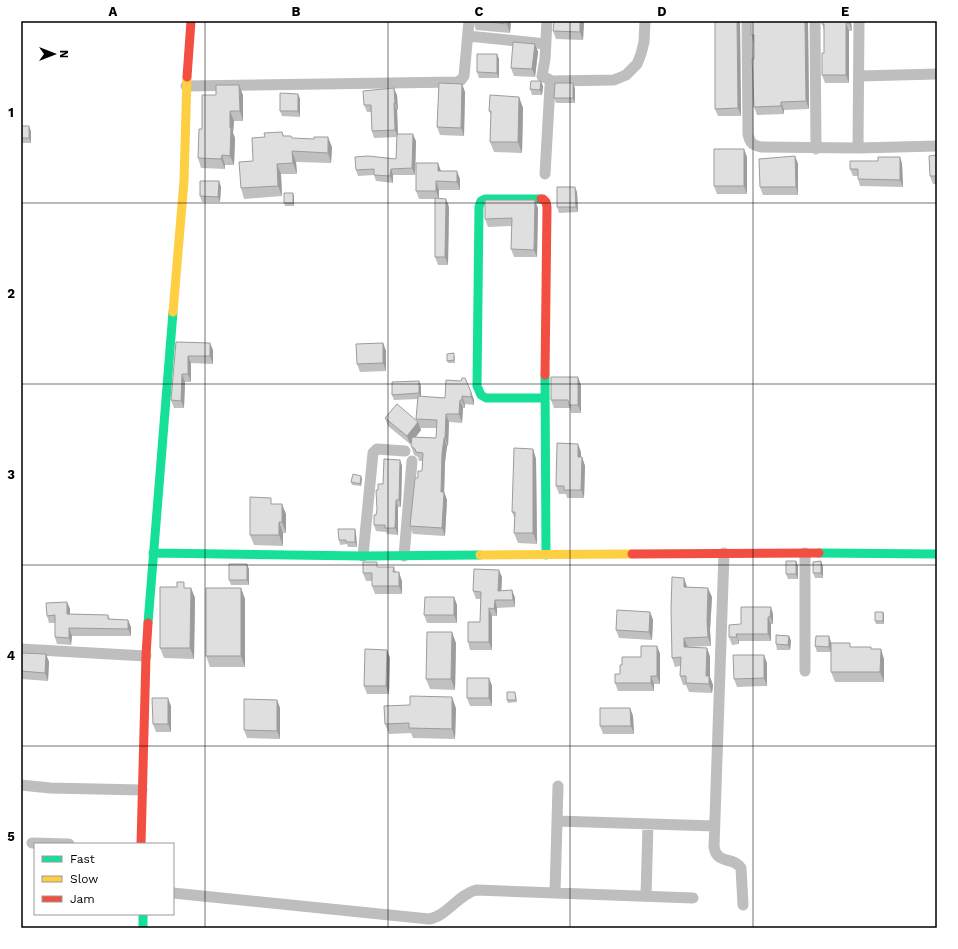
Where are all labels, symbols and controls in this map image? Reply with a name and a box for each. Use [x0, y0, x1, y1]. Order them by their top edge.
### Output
text: A [109, 4, 118, 19]
text: B [292, 4, 301, 19]
text: C [475, 4, 484, 19]
text: D [657, 4, 667, 19]
text: E [841, 4, 849, 19]
north arrow [34, 34, 74, 74]
text: N [57, 50, 70, 58]
text: 1 [8, 105, 14, 120]
text: 2 [7, 286, 15, 301]
text: 3 [7, 467, 15, 482]
text: 4 [7, 648, 16, 663]
text: 5 [7, 829, 15, 844]
legend [34, 843, 174, 915]
text: Fast [70, 852, 95, 866]
text: Slow [70, 872, 98, 886]
text: Jam [70, 892, 95, 906]

